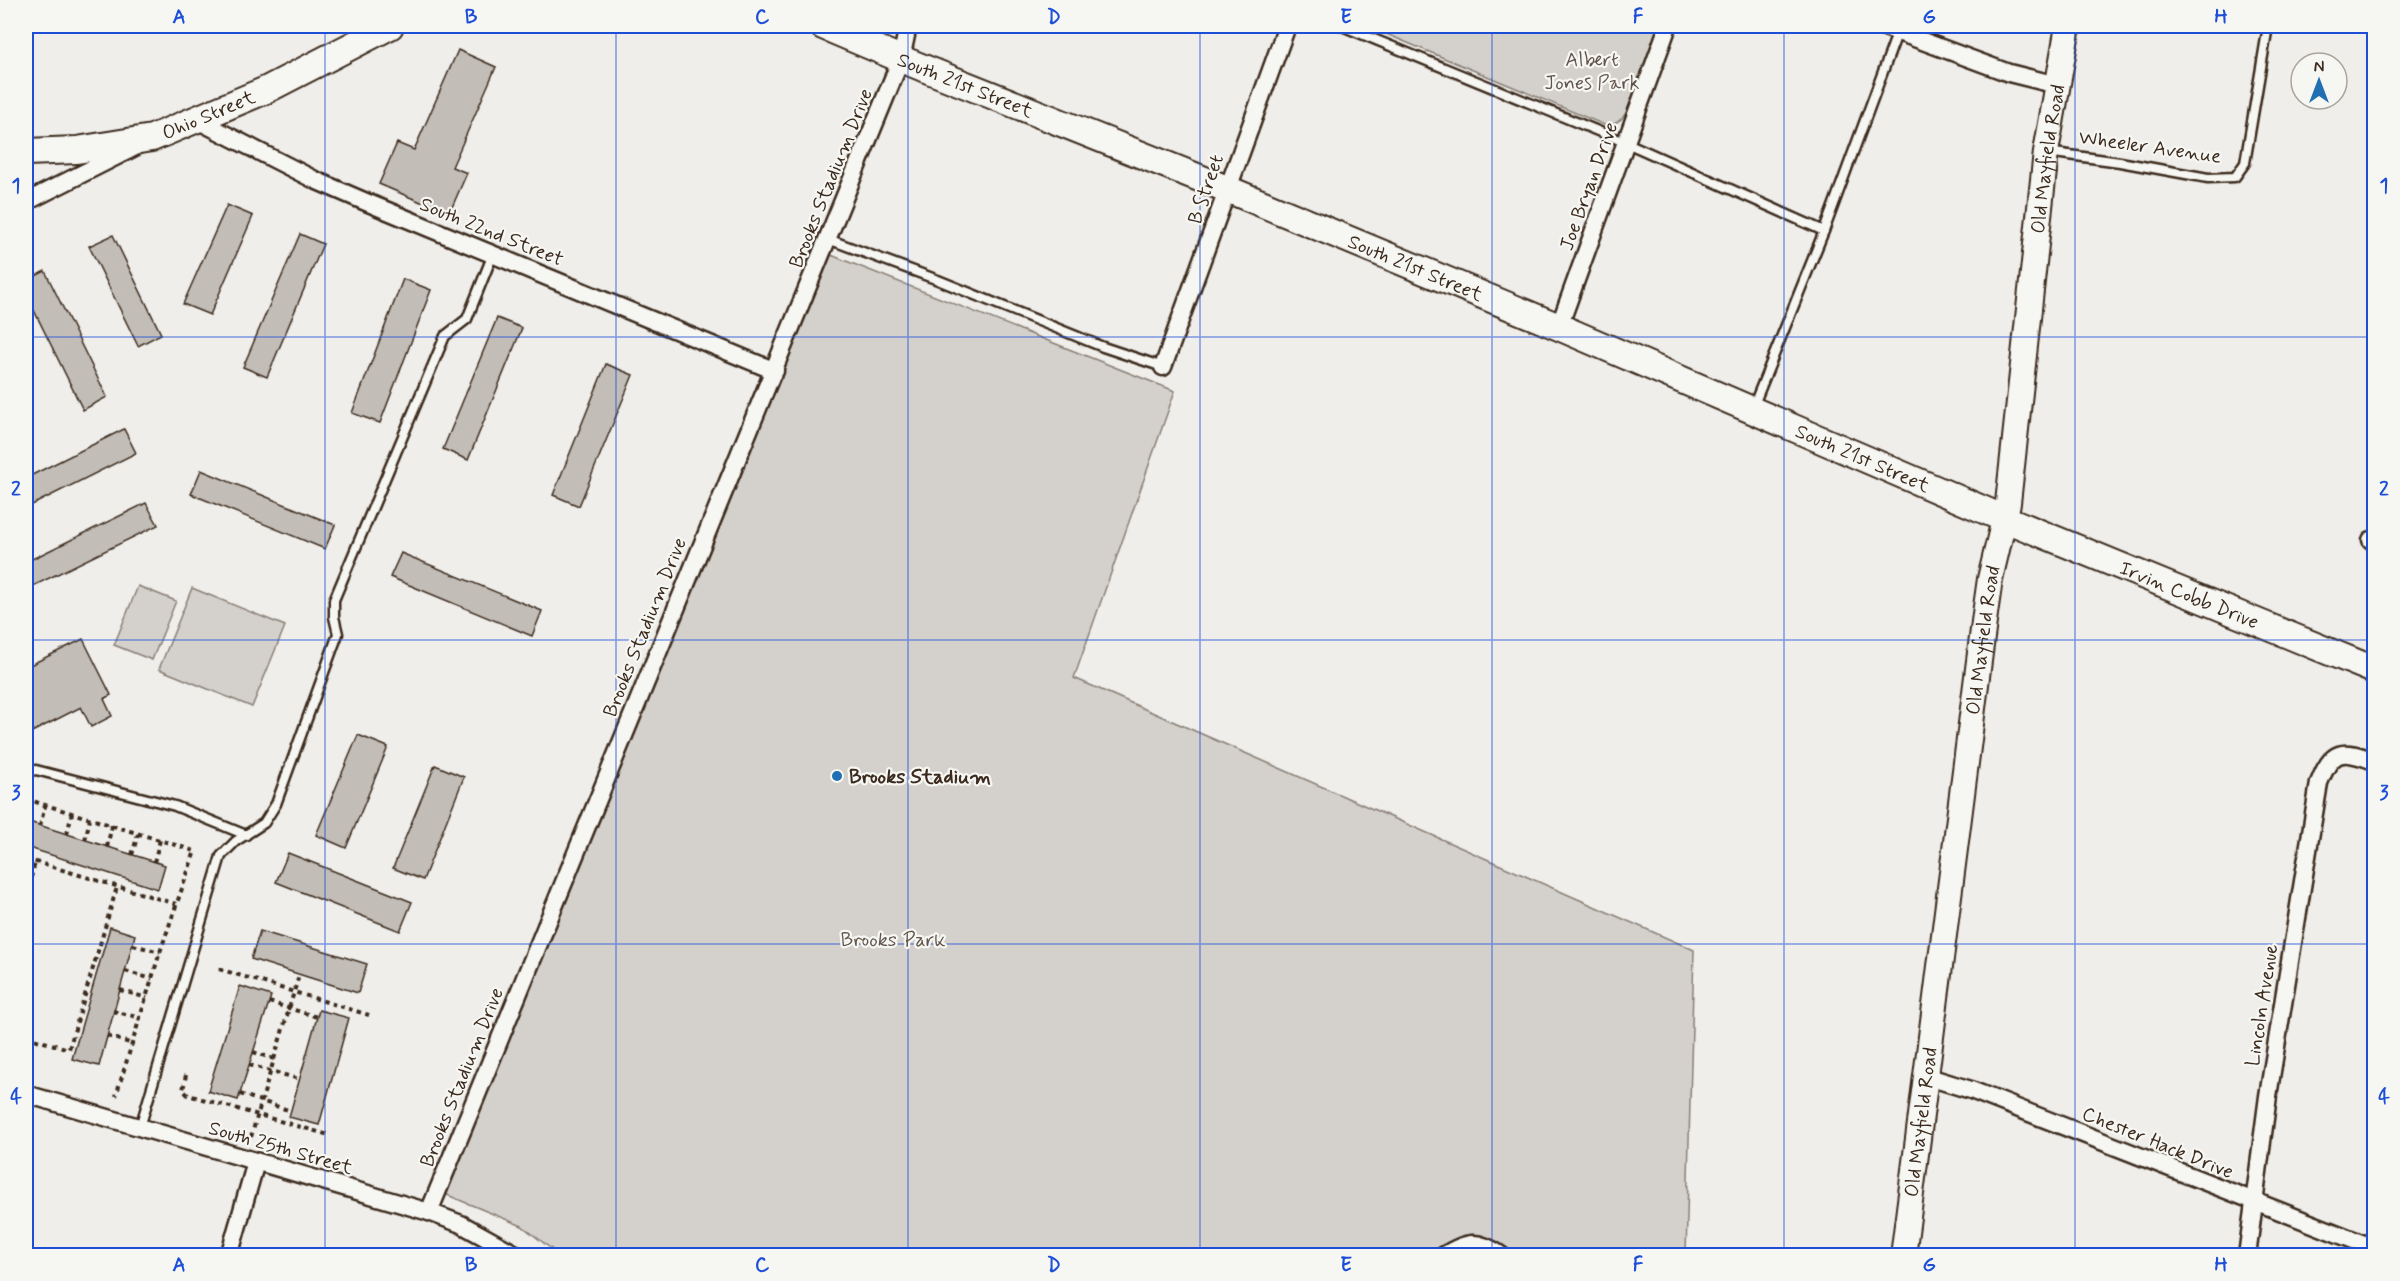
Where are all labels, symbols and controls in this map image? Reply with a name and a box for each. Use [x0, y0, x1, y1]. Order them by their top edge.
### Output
text: A [172, 4, 186, 31]
text: B [465, 4, 478, 31]
text: C [755, 4, 770, 31]
text: D [1047, 4, 1061, 31]
text: E [1340, 4, 1352, 31]
text: F [1633, 4, 1644, 31]
text: G [1922, 4, 1936, 31]
text: H [2214, 4, 2228, 31]
street label: South 21st Street [893, 47, 1037, 125]
park label: Albert Jones Park [1545, 47, 1640, 97]
north arrow [2289, 51, 2349, 111]
text: N [2314, 57, 2324, 78]
street label: Old Mayfield Road [2025, 82, 2073, 235]
street label: Ohio Street [158, 84, 260, 147]
street label: Brooks Stadium Drive [783, 85, 880, 272]
street label: Joe Bryan Drive [1554, 118, 1625, 255]
street label: Wheeler Avenue [2077, 124, 2223, 171]
street label: B Street [1182, 151, 1231, 228]
text: 1 [12, 173, 20, 200]
text: 1 [2380, 173, 2388, 200]
street label: South 22nd Street [415, 191, 567, 274]
street label: South 21st Street [1344, 229, 1487, 309]
street label: South 21st Street [1791, 418, 1934, 500]
text: 2 [11, 476, 21, 503]
text: 2 [2379, 476, 2389, 503]
street label: Brooks Stadium Drive [597, 534, 694, 721]
street label: Irvin Cobb Drive [2115, 555, 2262, 636]
street label: Old Mayfield Road [1960, 563, 2008, 717]
place label: Brooks Stadium [849, 764, 991, 791]
marker: Brooks Stadium [830, 769, 844, 783]
text: 3 [11, 780, 21, 807]
text: 3 [2379, 780, 2389, 807]
park label: Brooks Park [841, 927, 945, 954]
street label: Lincoln Avenue [2239, 942, 2285, 1068]
street label: Brooks Stadium Drive [414, 984, 511, 1171]
street label: Old Mayfield Road [1899, 1046, 1945, 1199]
text: 4 [10, 1084, 22, 1111]
text: 4 [2378, 1084, 2390, 1111]
street label: Chester Hack Drive [2078, 1101, 2237, 1186]
street label: South 25th Street [205, 1115, 356, 1182]
text: A [172, 1252, 186, 1279]
text: B [465, 1252, 478, 1279]
text: C [755, 1252, 770, 1279]
text: D [1047, 1252, 1061, 1279]
text: E [1340, 1252, 1352, 1279]
text: F [1633, 1252, 1644, 1279]
text: G [1922, 1252, 1936, 1279]
text: H [2214, 1252, 2228, 1279]

